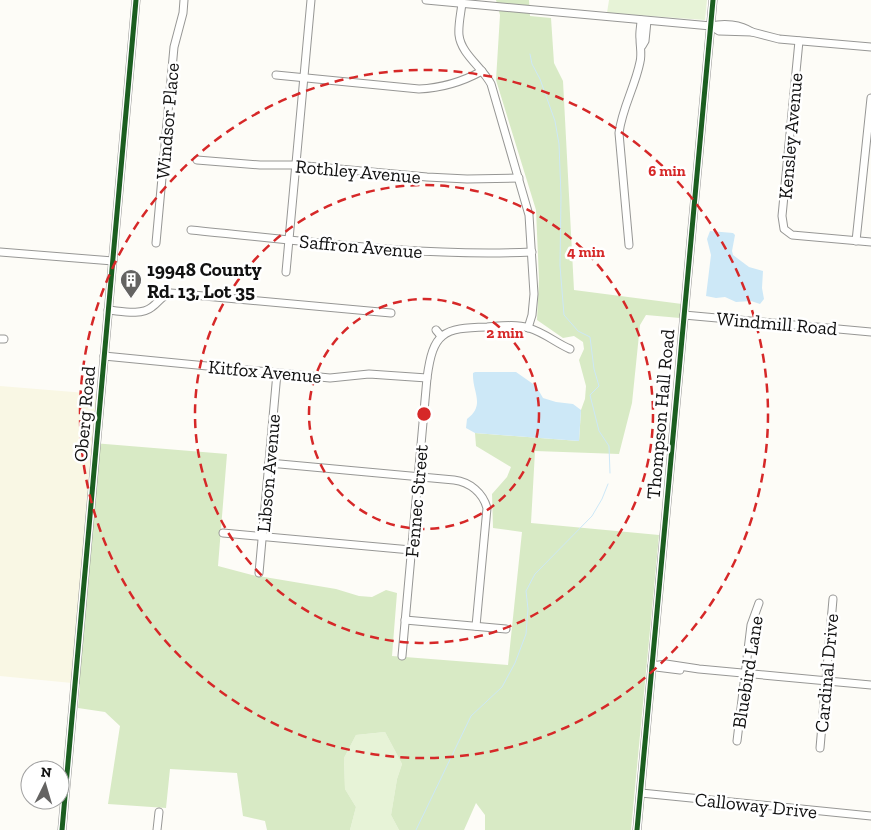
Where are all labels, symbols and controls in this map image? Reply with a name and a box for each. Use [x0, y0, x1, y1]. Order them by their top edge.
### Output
street label: Windsor Place [151, 62, 184, 180]
street label: Kensley Avenue [774, 72, 807, 200]
street label: Rothley Avenue [294, 155, 422, 188]
text: 6 min [648, 162, 686, 180]
street label: Saffron Avenue [298, 230, 424, 263]
text: 4 min [567, 243, 605, 261]
place label: 19948 County Rd. 13, Lot 35 [147, 258, 262, 303]
building icon: 19948 County Rd. 13, Lot 35 [119, 268, 143, 299]
street label: Windmill Road [716, 307, 839, 340]
text: 2 min [486, 324, 524, 342]
street label: Thompson Hall Road [642, 327, 679, 500]
street label: Kitfox Avenue [207, 355, 323, 388]
street label: Oberg Road [69, 364, 100, 463]
centre of rings [415, 405, 433, 423]
street label: Libson Avenue [252, 413, 285, 533]
street label: Fennec Street [400, 444, 433, 558]
street label: Cardinal Drive [810, 613, 843, 733]
street label: Bluebird Lane [727, 614, 768, 730]
north arrow [20, 760, 70, 810]
text: N [40, 764, 52, 782]
street label: Calloway Drive [694, 788, 818, 823]

